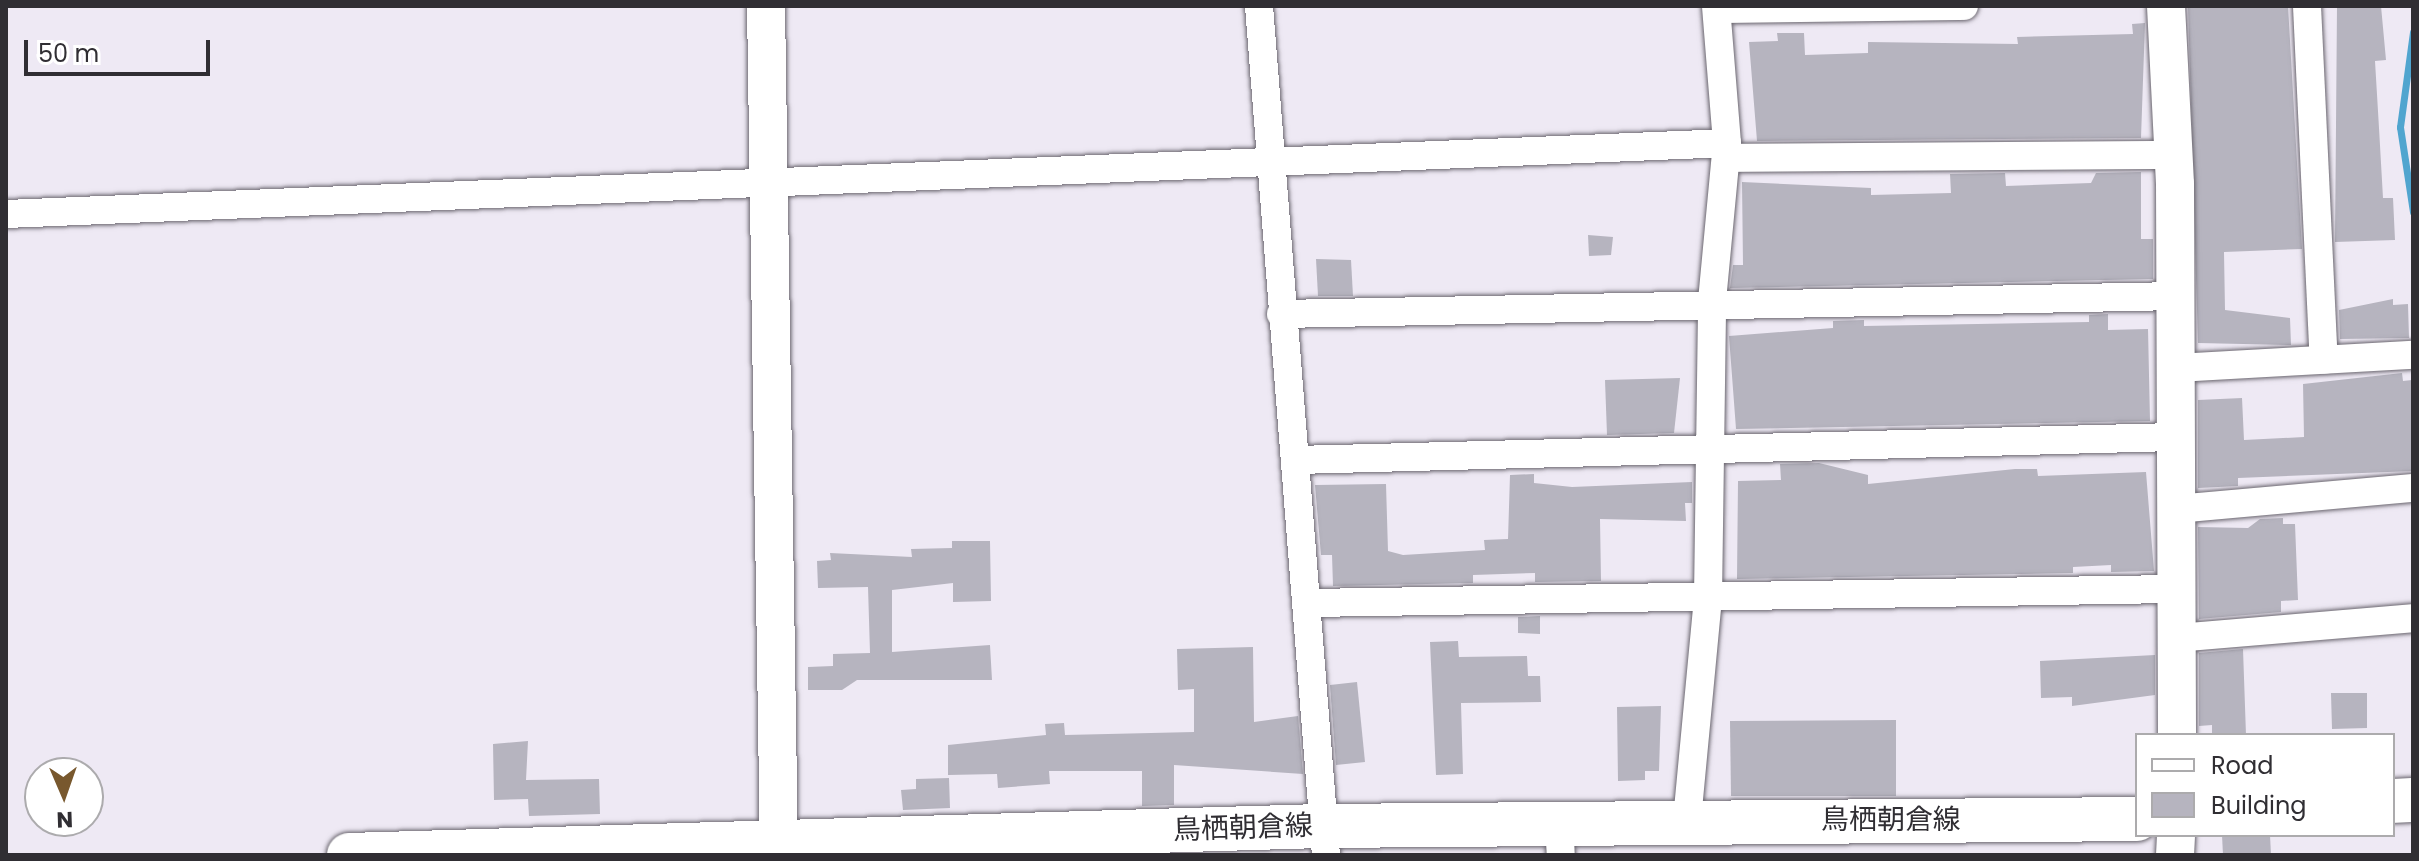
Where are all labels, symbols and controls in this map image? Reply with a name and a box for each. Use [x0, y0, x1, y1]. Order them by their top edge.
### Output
scale bar [28, 24, 214, 74]
text: 50 m [38, 37, 99, 70]
legend [2135, 733, 2395, 837]
text: Road [2211, 749, 2273, 782]
north arrow [24, 757, 104, 837]
text: Building [2211, 789, 2307, 822]
street label: 鳥栖朝倉線 [1821, 803, 1961, 837]
text: N [56, 804, 74, 835]
street label: 鳥栖朝倉線 [1172, 809, 1314, 847]

